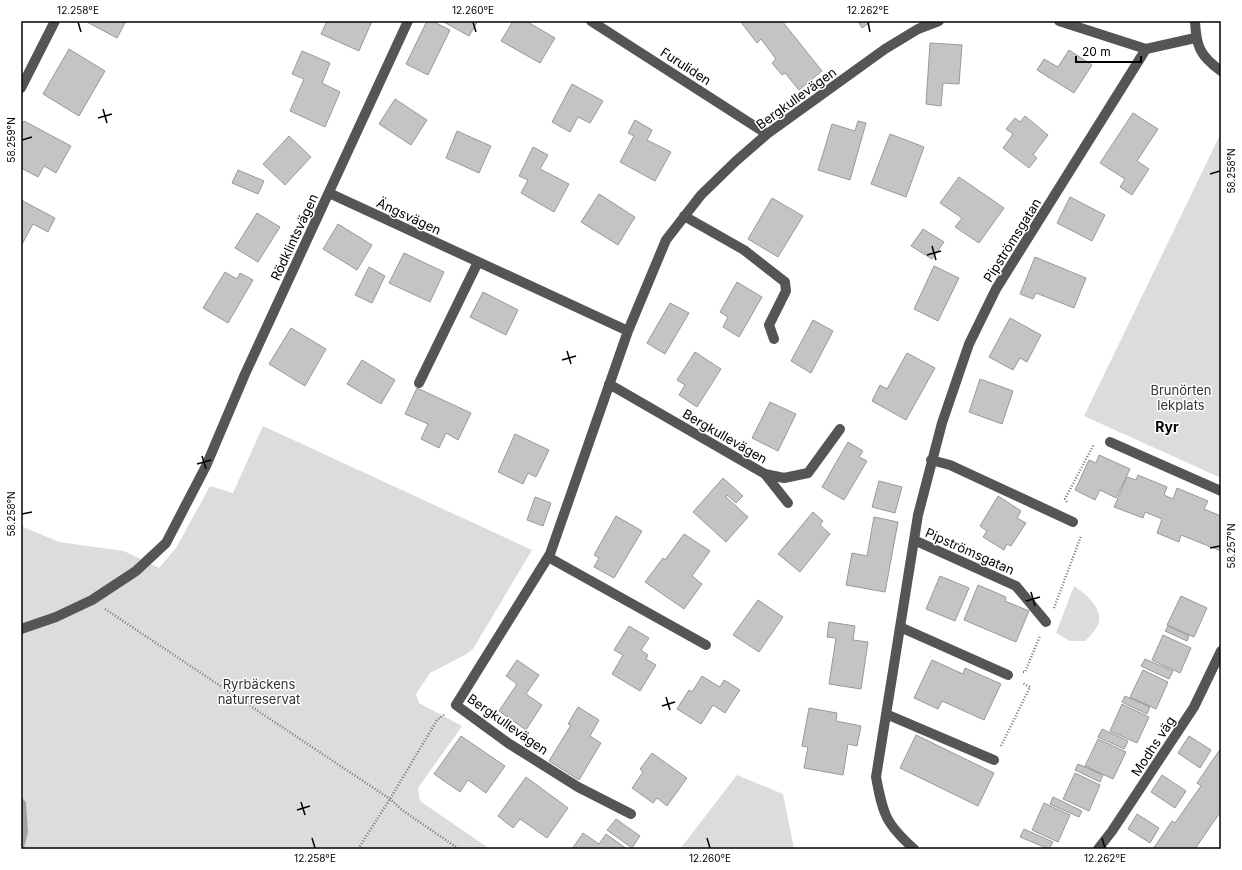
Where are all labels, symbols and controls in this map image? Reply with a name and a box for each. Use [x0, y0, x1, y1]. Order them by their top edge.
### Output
text: 12.258°E [57, 4, 99, 16]
text: 12.260°E [452, 4, 494, 16]
text: 12.262°E [847, 4, 889, 16]
scale bar [1076, 38, 1141, 64]
street label: Furuliden [658, 44, 714, 88]
text: 20 m [1082, 44, 1111, 59]
street label: Bergkullevägen [753, 64, 839, 132]
text: 58.259°N [5, 117, 17, 163]
text: 58.258°N [1225, 148, 1237, 194]
street label: Rödklintsvägen [267, 191, 321, 283]
street label: Ängsvägen [374, 194, 444, 238]
street label: Pipströmsgatan [980, 195, 1044, 285]
park label: Brunörten lekplats [1150, 382, 1212, 413]
street label: Bergkullevägen [680, 405, 770, 467]
district label: Ryr [1155, 418, 1179, 435]
text: 58.258°N [5, 491, 17, 537]
street label: Pipströmsgatan [923, 524, 1017, 578]
text: 58.257°N [1225, 524, 1237, 568]
park label: Ryrbäckens naturreservat [218, 676, 300, 707]
street label: Bergkullevägen [465, 690, 551, 758]
street label: Modhs väg [1128, 713, 1178, 779]
text: 12.258°E [294, 852, 336, 864]
text: 12.260°E [689, 852, 731, 864]
text: 12.262°E [1084, 852, 1126, 864]

